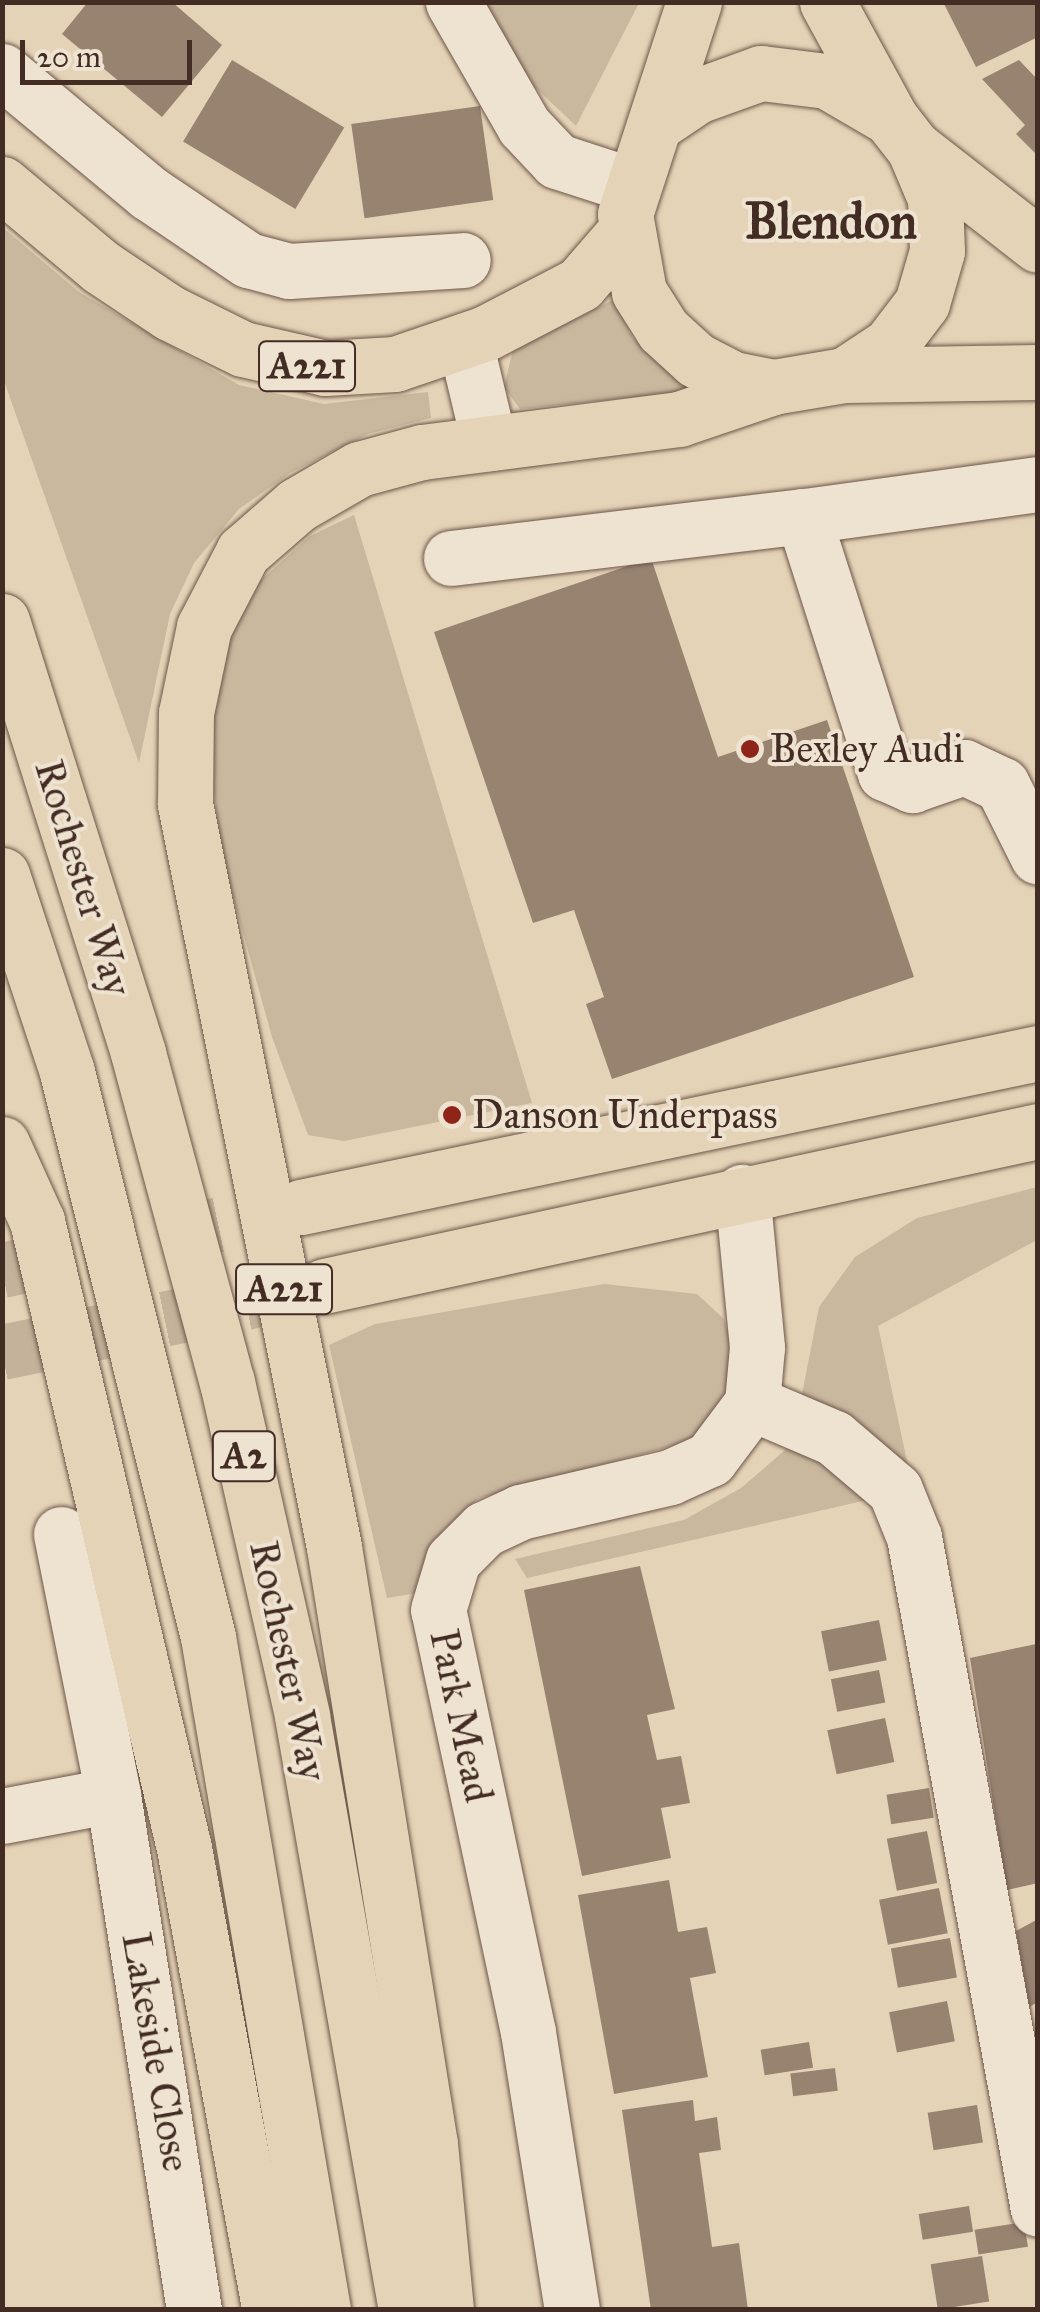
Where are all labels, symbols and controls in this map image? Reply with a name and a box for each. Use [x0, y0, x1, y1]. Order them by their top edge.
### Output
scale bar [25, 20, 198, 82]
text: 20 m [37, 39, 101, 75]
district label: Blendon [745, 192, 917, 252]
road number: A221 [257, 333, 357, 399]
place label: Bexley Audi [770, 725, 964, 773]
marker: Bexley Audi [739, 738, 761, 760]
street label: Rochester Way [24, 754, 142, 1002]
place label: Danson Underpass [472, 1091, 778, 1139]
marker: Danson Underpass [441, 1104, 463, 1126]
road number: A221 [234, 1256, 334, 1322]
road number: A2 [212, 1423, 276, 1489]
street label: Rochester Way [239, 1537, 337, 1785]
street label: Park Mead [419, 1625, 503, 1807]
street label: Lakeside Close [111, 1929, 201, 2175]

